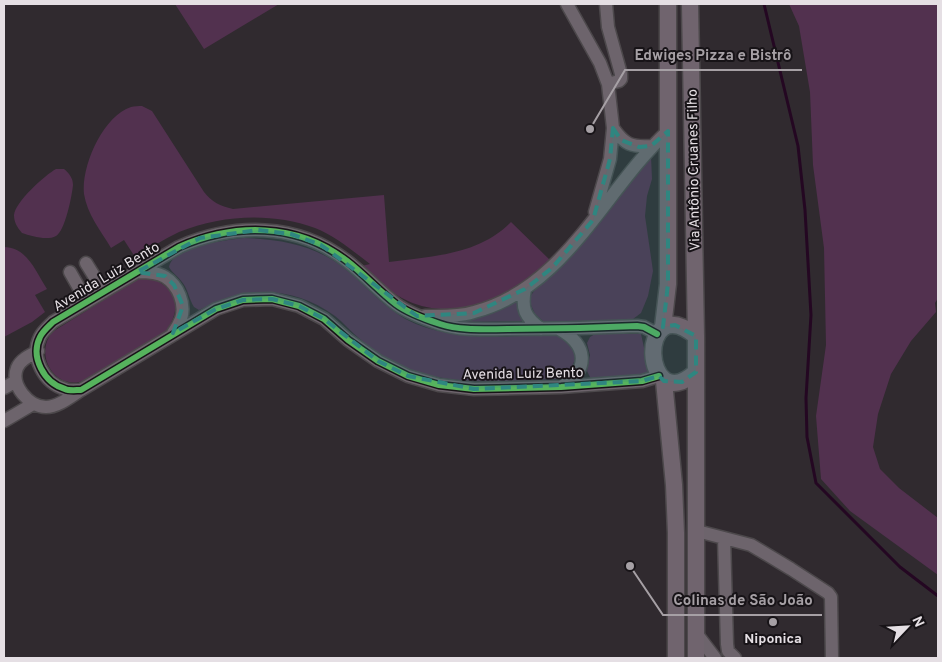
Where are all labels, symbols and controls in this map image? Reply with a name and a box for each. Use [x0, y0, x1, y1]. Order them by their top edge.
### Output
callout: Edwiges Pizza e Bistrô [625, 40, 802, 70]
text: Edwiges Pizza e Bistrô [635, 47, 791, 66]
street label: Via Antônio Cruanes Filho [685, 89, 704, 251]
street label: Avenida Luiz Bento [51, 239, 163, 316]
street label: Avenida Luiz Bento [462, 365, 584, 384]
callout: Colinas de São João [663, 585, 822, 615]
text: Colinas de São João [673, 592, 813, 611]
north arrow [882, 602, 932, 652]
text: N [908, 614, 927, 630]
marker: Niponica [767, 616, 779, 628]
place label: Niponica [744, 631, 802, 648]

